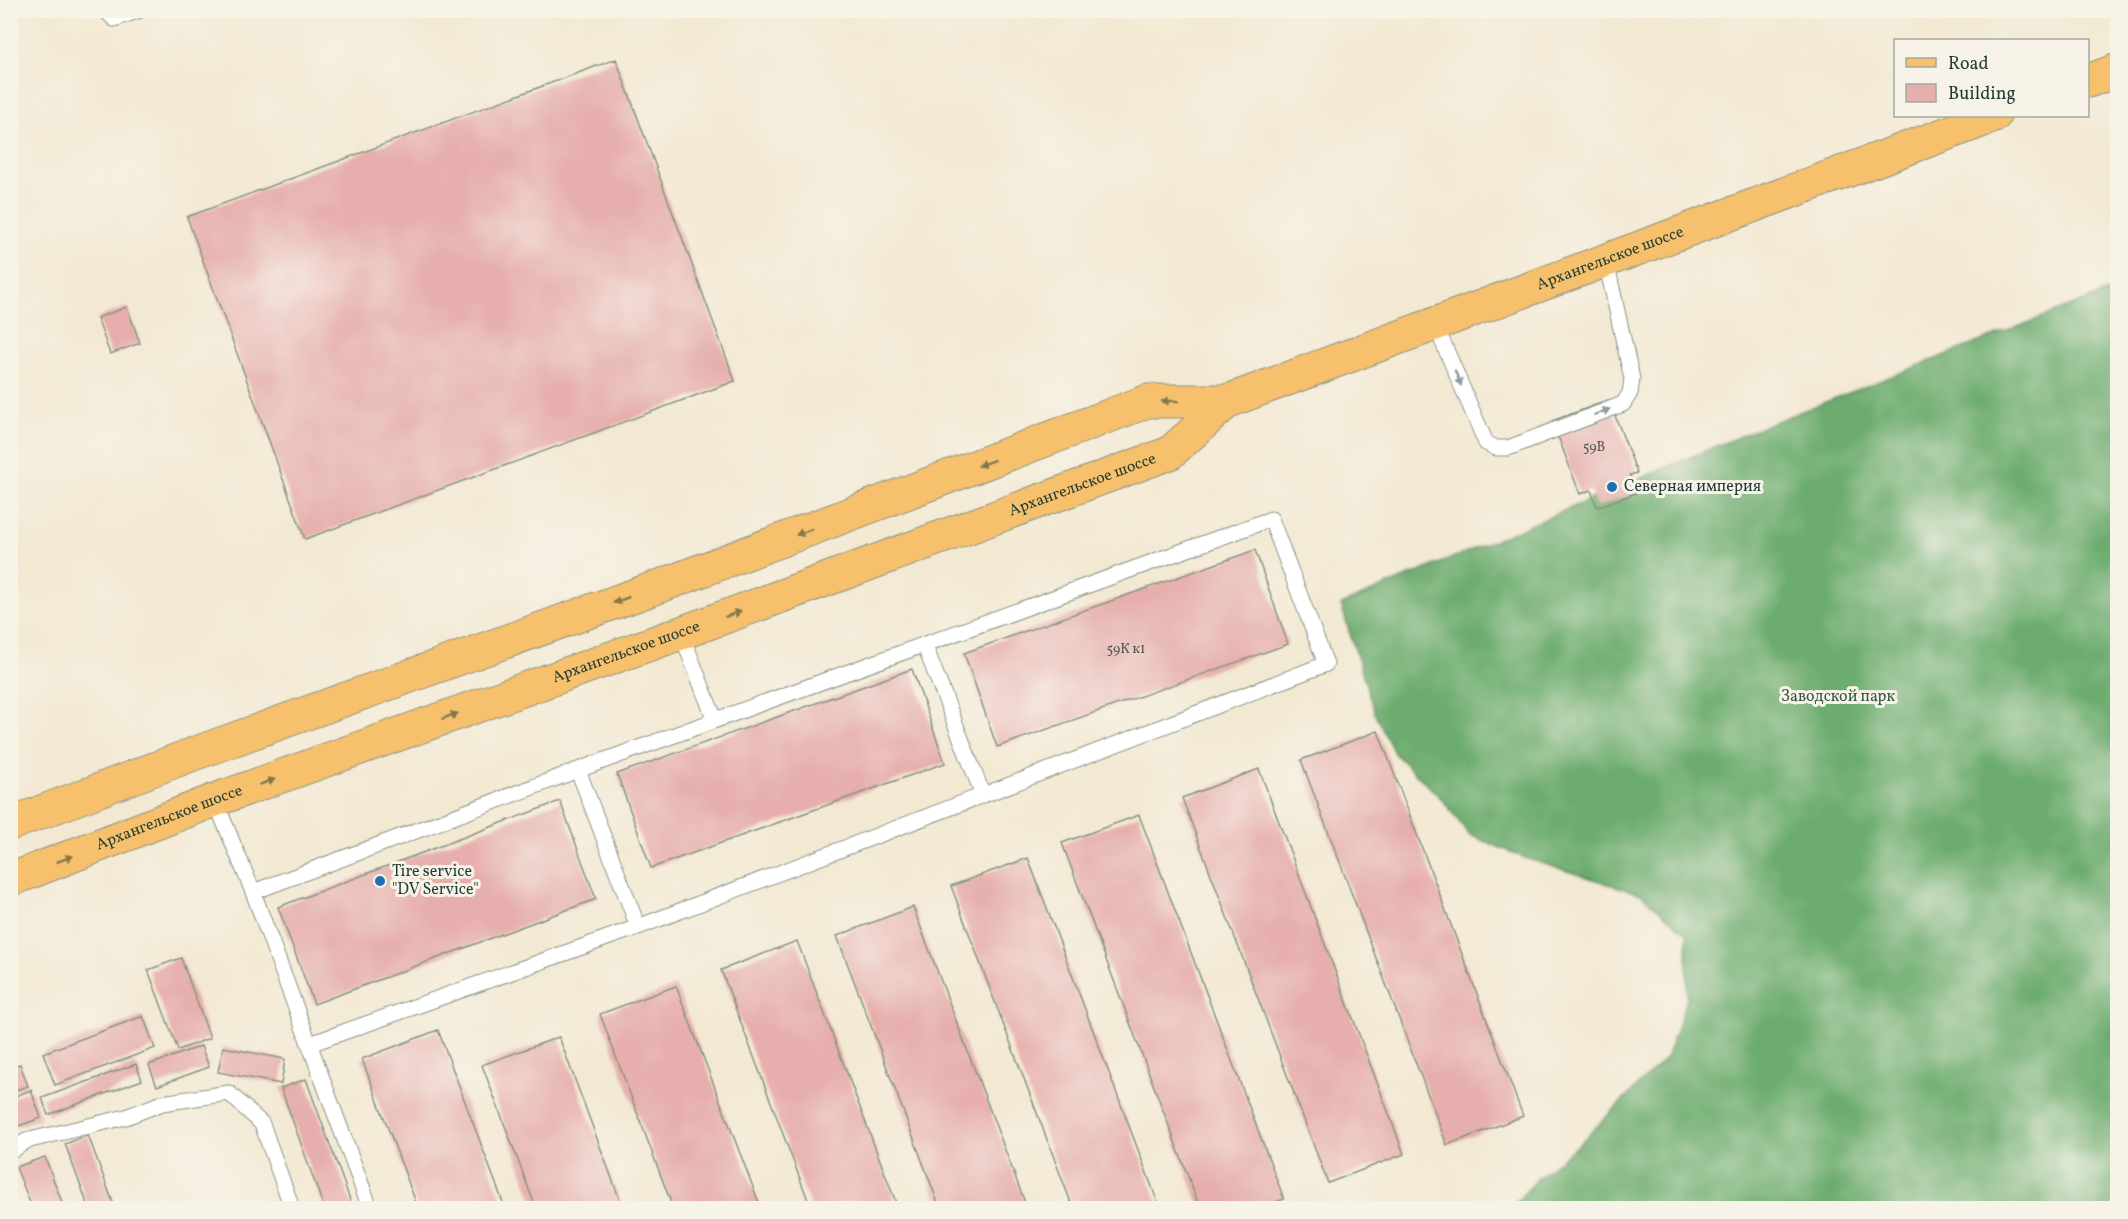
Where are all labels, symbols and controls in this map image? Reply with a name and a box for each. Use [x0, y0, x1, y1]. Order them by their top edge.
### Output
legend [1894, 39, 2089, 117]
text: Road [1948, 52, 1989, 77]
text: Building [1948, 82, 2016, 107]
street label: Архангельское шоссе [1534, 221, 1687, 296]
one-way arrow [1454, 369, 1463, 387]
one-way arrow [1160, 396, 1179, 406]
one-way arrow [1593, 407, 1611, 416]
house number: 59В [1583, 438, 1605, 457]
street label: Архангельское шоссе [1006, 448, 1159, 522]
one-way arrow [977, 458, 995, 468]
place label: Северная империя [1624, 476, 1761, 498]
marker: Северная империя [1605, 480, 1619, 494]
one-way arrow [794, 527, 812, 537]
one-way arrow [612, 596, 630, 606]
one-way arrow [724, 609, 742, 619]
street label: Архангельское шоссе [549, 616, 703, 689]
house number: 59К к1 [1107, 640, 1145, 659]
park label: Заводской парк [1781, 686, 1896, 708]
one-way arrow [442, 710, 460, 720]
one-way arrow [258, 776, 276, 786]
street label: Архангельское шоссе [93, 780, 246, 856]
one-way arrow [56, 854, 74, 863]
place label: Tire service "DV Service" [392, 861, 479, 901]
marker: Tire service "DV Service" [373, 874, 387, 888]

